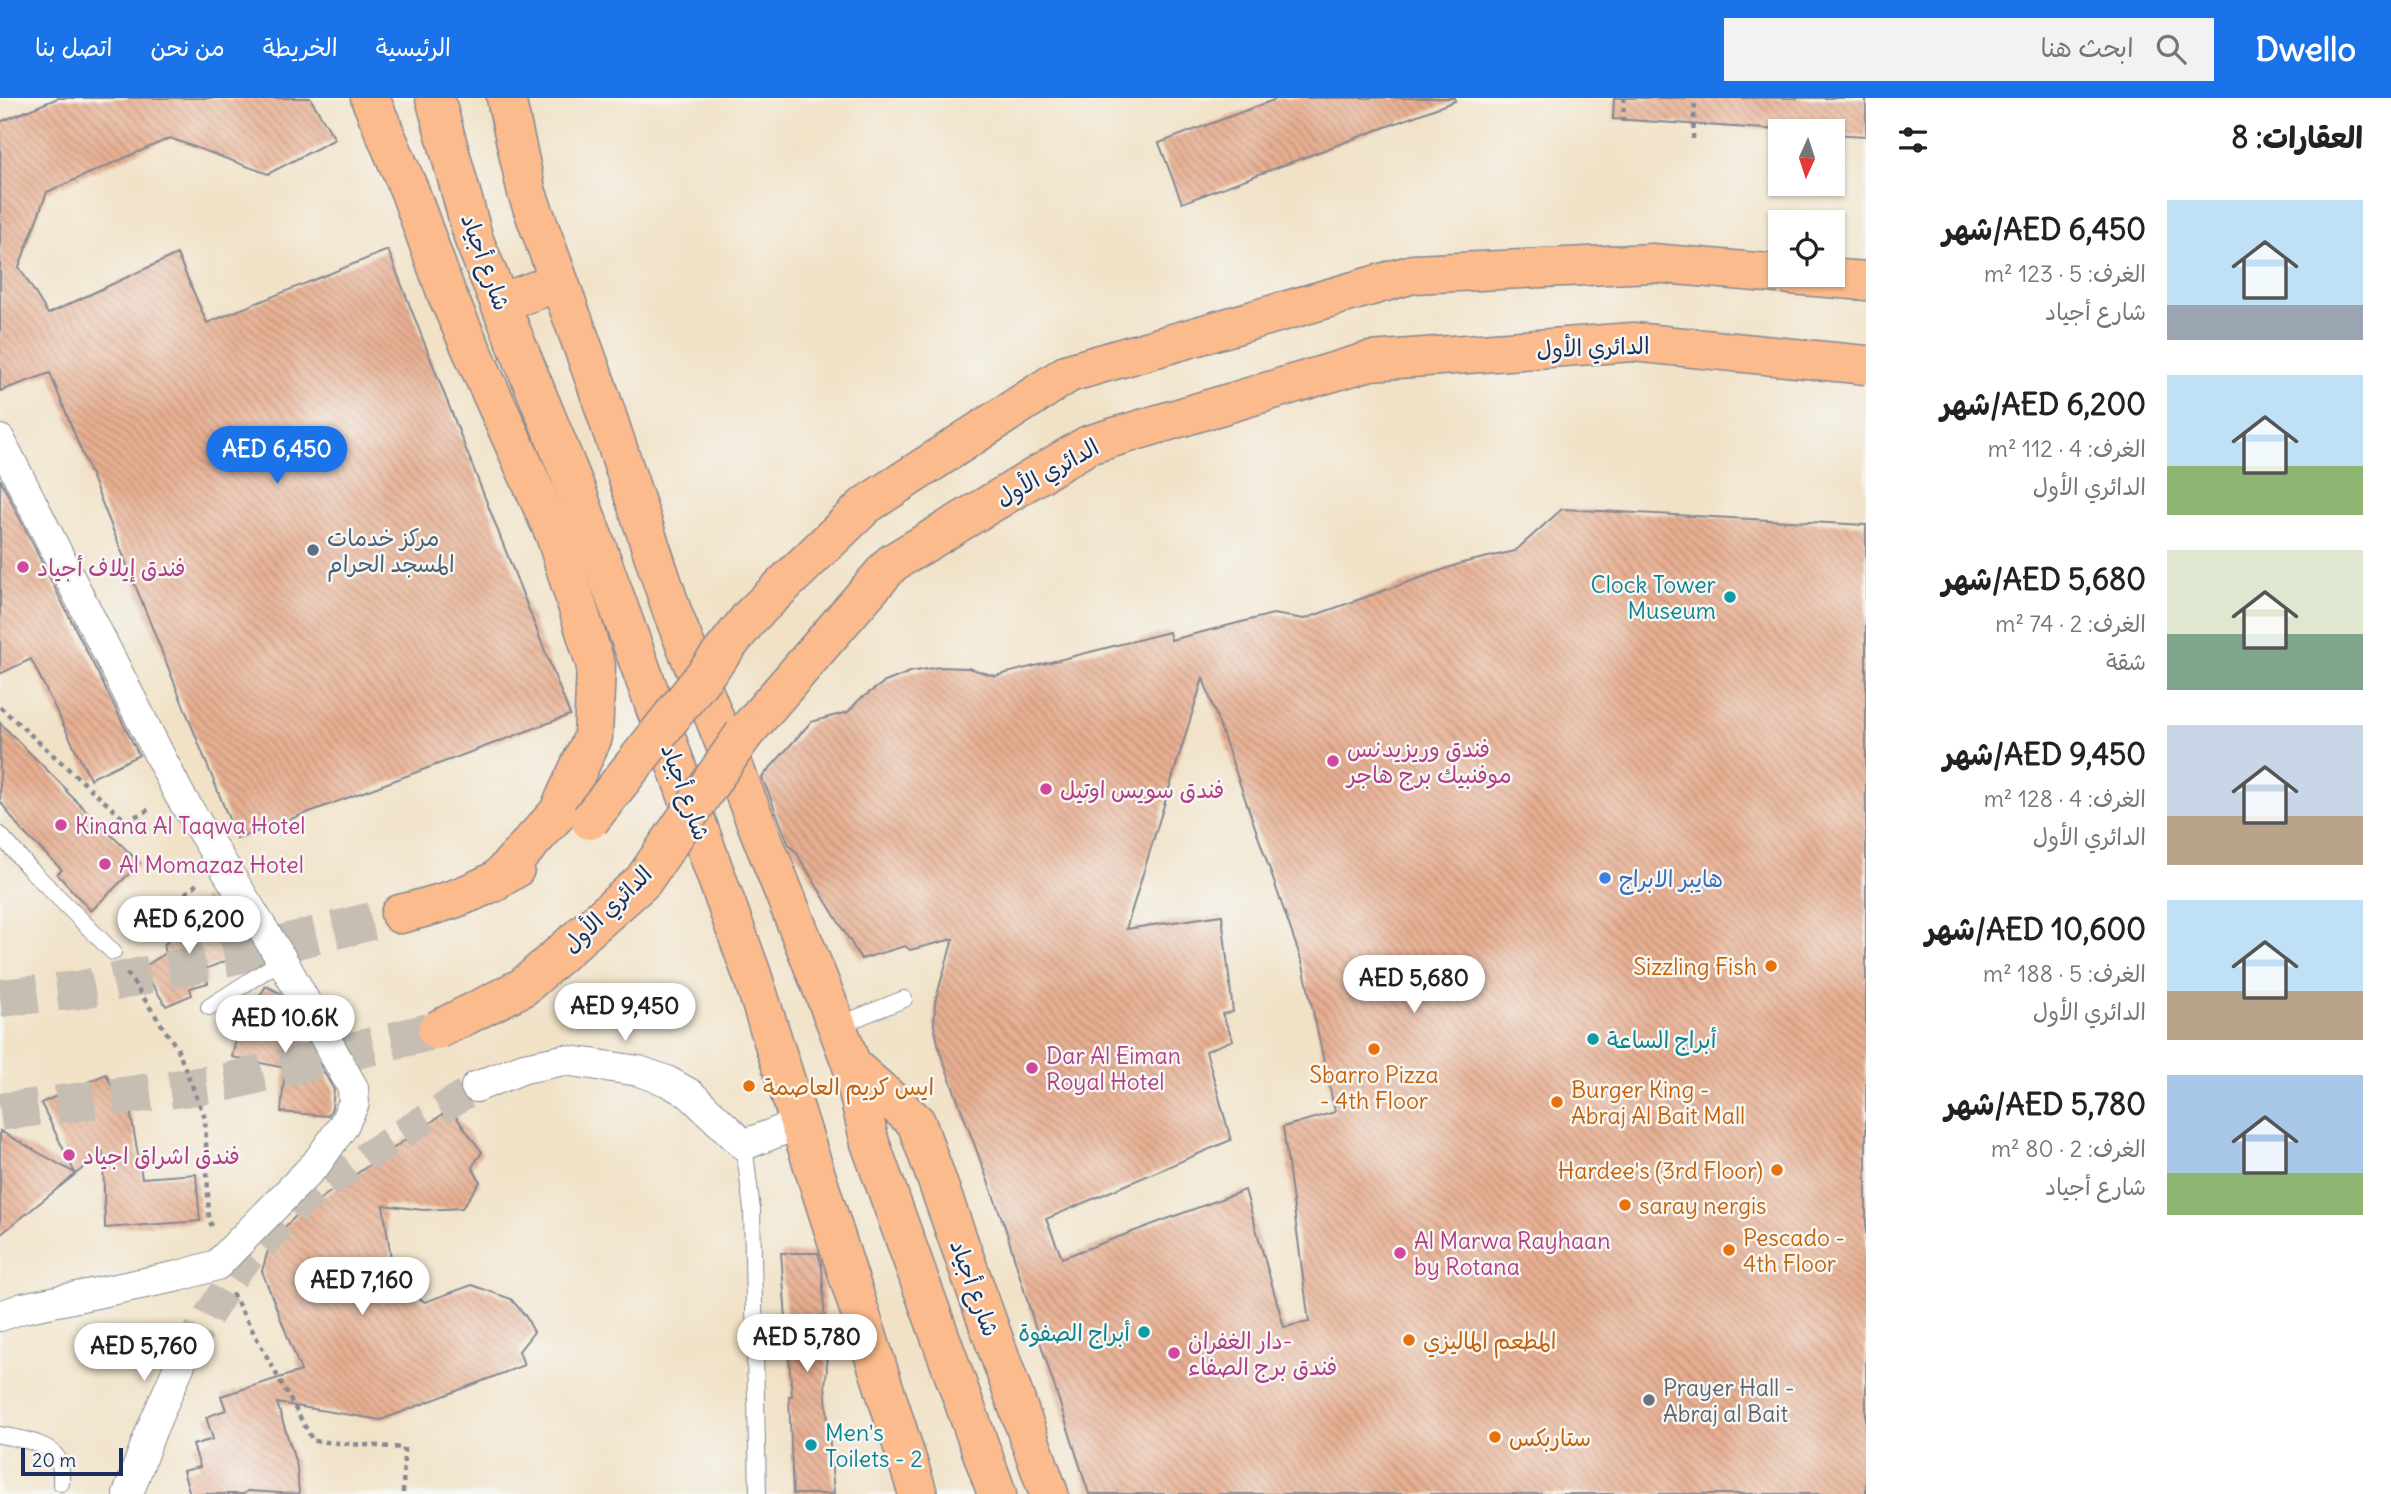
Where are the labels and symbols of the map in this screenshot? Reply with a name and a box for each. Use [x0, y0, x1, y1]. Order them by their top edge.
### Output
north arrow [1768, 119, 1844, 196]
street label: شارع أجياد [453, 210, 517, 315]
street label: الدائري الأول [1536, 330, 1650, 366]
pin: AED 6,450 [197, 426, 357, 486]
street label: الدائري الأول [990, 431, 1105, 515]
place label: مركز خدمات المسجد الحرام [327, 523, 455, 582]
marker: مركز خدمات المسجد الحرام [305, 542, 321, 558]
place label: فندق إيلاف أجياد [37, 553, 186, 582]
marker: فندق إيلاف أجياد [15, 559, 31, 575]
place label: Clock Tower Museum [1591, 570, 1717, 625]
marker: Clock Tower Museum [1722, 589, 1738, 605]
place label: فندق وريزيدنس موفنبيك برج هاجر [1345, 734, 1512, 791]
street label: شارع أجياد [653, 740, 717, 845]
marker: فندق وريزيدنس موفنبيك برج هاجر [1325, 753, 1341, 769]
place label: فندق سويس اوتيل [1060, 775, 1224, 804]
marker: فندق سويس اوتيل [1038, 781, 1054, 797]
place label: Kinana Al Taqwa Hotel [75, 811, 305, 840]
marker: Kinana Al Taqwa Hotel [53, 817, 69, 833]
place label: Al Momazaz Hotel [119, 850, 304, 879]
marker: Al Momazaz Hotel [97, 856, 113, 872]
street label: الدائري الأول [556, 859, 660, 961]
place label: هايبر الابراج [1619, 864, 1723, 895]
marker: هايبر الابراج [1597, 870, 1613, 886]
pin: AED 6,200 [109, 896, 269, 956]
place label: Sizzling Fish [1633, 952, 1757, 981]
pin: AED 5,680 [1334, 956, 1494, 1015]
marker: Sizzling Fish [1763, 958, 1779, 974]
pin: AED 9,450 [545, 984, 705, 1043]
pin: AED 10.6K [205, 996, 365, 1055]
place label: أبراج الساعة [1607, 1025, 1717, 1056]
marker: أبراج الساعة [1585, 1031, 1601, 1047]
place label: Dar Al Eiman Royal Hotel [1046, 1041, 1181, 1096]
marker: Sbarro Pizza - 4th Floor [1366, 1041, 1382, 1057]
marker: Dar Al Eiman Royal Hotel [1024, 1060, 1040, 1076]
place label: Sbarro Pizza - 4th Floor [1309, 1060, 1439, 1115]
place label: ايس كريم العاصمة [763, 1072, 934, 1105]
place label: Burger King - Abraj Al Bait Mall [1571, 1075, 1745, 1130]
marker: ايس كريم العاصمة [741, 1078, 757, 1094]
marker: Burger King - Abraj Al Bait Mall [1549, 1094, 1565, 1110]
place label: فندق اشراق اجياد [83, 1141, 240, 1170]
marker: فندق اشراق اجياد [61, 1147, 77, 1163]
place label: Hardee's (3rd Floor) [1558, 1156, 1763, 1185]
marker: Hardee's (3rd Floor) [1769, 1162, 1785, 1178]
place label: saray nergis [1639, 1191, 1767, 1220]
marker: saray nergis [1617, 1197, 1633, 1213]
place label: Pescado - 4th Floor [1743, 1223, 1845, 1278]
place label: Al Marwa Rayhaan by Rotana [1414, 1226, 1610, 1281]
street label: شارع أجياد [942, 1236, 1006, 1341]
marker: Pescado - 4th Floor [1721, 1242, 1737, 1258]
marker: Al Marwa Rayhaan by Rotana [1392, 1245, 1408, 1261]
pin: AED 7,160 [282, 1258, 442, 1317]
pin: AED 5,780 [727, 1314, 887, 1374]
place label: أبراج الصفوة [1018, 1318, 1130, 1349]
pin: AED 5,760 [64, 1324, 224, 1383]
marker: أبراج الصفوة [1136, 1324, 1152, 1340]
place label: دار الغفران- فندق برج الصفاء [1188, 1326, 1337, 1383]
place label: المطعم الماليزي [1423, 1326, 1556, 1359]
marker: المطعم الماليزي [1401, 1332, 1417, 1348]
marker: دار الغفران- فندق برج الصفاء [1166, 1345, 1182, 1361]
place label: Prayer Hall - Abraj al Bait [1663, 1373, 1795, 1428]
marker: Prayer Hall - Abraj al Bait [1641, 1392, 1657, 1408]
place label: Men's Toilets - 2 [825, 1418, 923, 1473]
place label: ستاربكس [1509, 1423, 1591, 1452]
marker: ستاربكس [1487, 1429, 1503, 1445]
marker: Men's Toilets - 2 [803, 1437, 819, 1453]
scale bar [21, 1445, 122, 1477]

